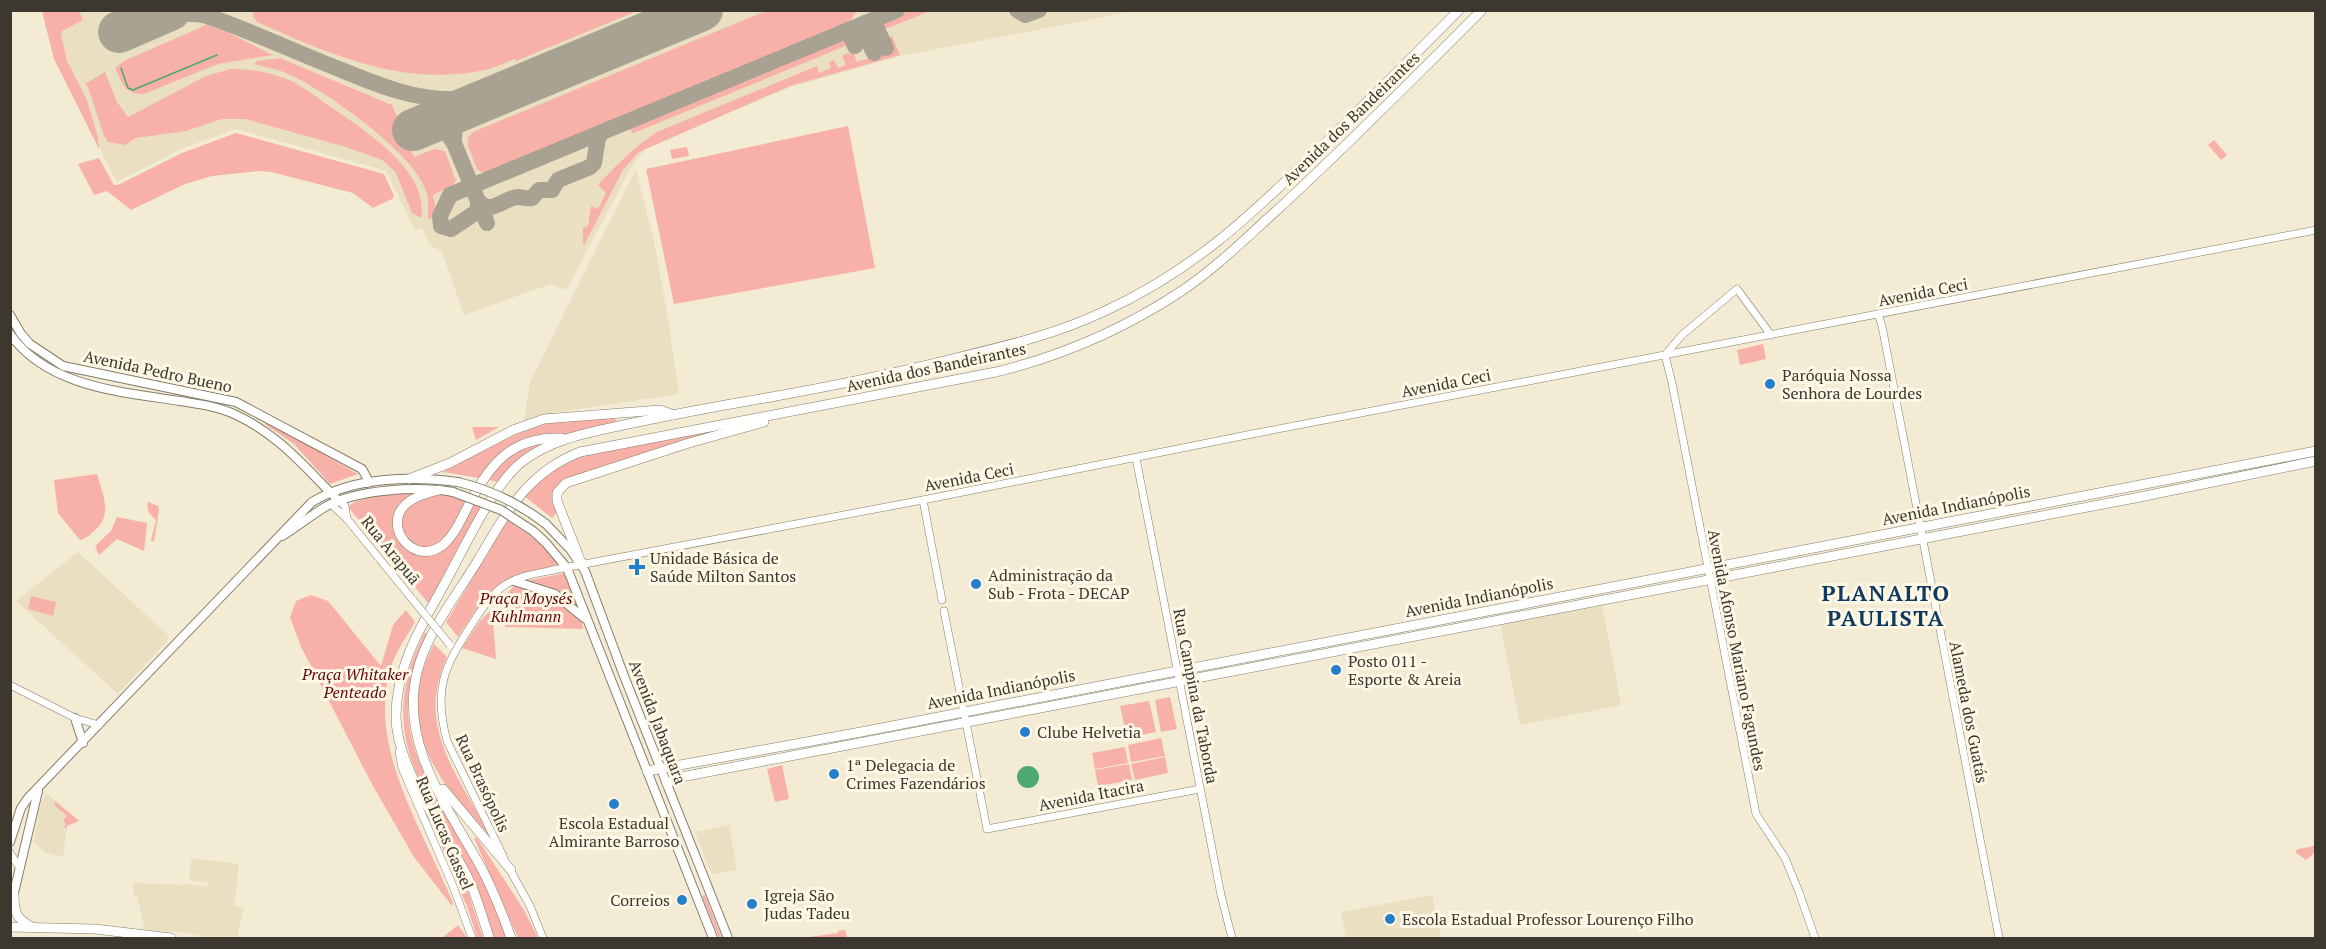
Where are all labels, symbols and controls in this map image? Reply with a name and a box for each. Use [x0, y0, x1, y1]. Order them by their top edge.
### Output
street label: Avenida dos Bandeirantes [1277, 46, 1425, 190]
street label: Avenida Ceci [1876, 272, 1970, 311]
street label: Avenida dos Bandeirantes [844, 337, 1028, 397]
street label: Avenida Pedro Bueno [82, 345, 234, 397]
street label: Avenida Ceci [1399, 363, 1493, 402]
place label: Paróquia Nossa Senhora de Lourdes [1782, 364, 1922, 404]
marker: Paróquia Nossa Senhora de Lourdes [1763, 377, 1777, 391]
street label: Avenida Ceci [922, 457, 1016, 496]
street label: Avenida Indianópolis [1880, 480, 2032, 530]
street label: Rua Arapuã [356, 511, 426, 589]
street label: Avenida Afonso Mariano Fagundes [1703, 527, 1771, 773]
place label: Unidade Básica de Saúde Milton Santos [650, 547, 796, 587]
marker: Unidade Básica de Saúde Milton Santos [628, 558, 646, 576]
place label: Administração da Sub - Frota - DECAP [988, 564, 1130, 604]
street label: Avenida Indianópolis [1403, 572, 1555, 622]
marker: Administração da Sub - Frota - DECAP [969, 577, 983, 591]
district label: PLANALTO PAULISTA [1821, 578, 1951, 632]
park label: Praça Moysés Kuhlmann [478, 587, 573, 627]
street label: Rua Campina da Taborda [1168, 607, 1224, 785]
street label: Alameda dos Guatás [1944, 639, 1994, 785]
place label: Posto 011 - Esporte & Areia [1348, 650, 1462, 690]
street label: Avenida Jabaquara [624, 657, 692, 787]
park label: Praça Whitaker Penteado [301, 663, 409, 703]
marker: Posto 011 - Esporte & Areia [1329, 663, 1343, 677]
street label: Avenida Indianópolis [925, 664, 1077, 714]
place label: Clube Helvetia [1037, 721, 1141, 743]
marker: Clube Helvetia [1018, 725, 1032, 739]
street label: Rua Brasópolis [451, 730, 515, 836]
place label: 1ª Delegacia de Crimes Fazendários [846, 754, 986, 794]
marker: 1ª Delegacia de Crimes Fazendários [827, 767, 841, 781]
street label: Rua Lucas Gassel [411, 773, 479, 893]
street label: Avenida Itacira [1036, 774, 1146, 816]
marker: Escola Estadual Almirante Barroso [607, 797, 621, 811]
place label: Escola Estadual Almirante Barroso [549, 812, 680, 852]
place label: Igreja São Judas Tadeu [764, 884, 850, 924]
place label: Correios [610, 889, 670, 911]
marker: Correios [675, 893, 689, 907]
marker: Igreja São Judas Tadeu [745, 897, 759, 911]
place label: Escola Estadual Professor Lourenço Filho [1402, 908, 1694, 930]
marker: Escola Estadual Professor Lourenço Filho [1383, 912, 1397, 926]

